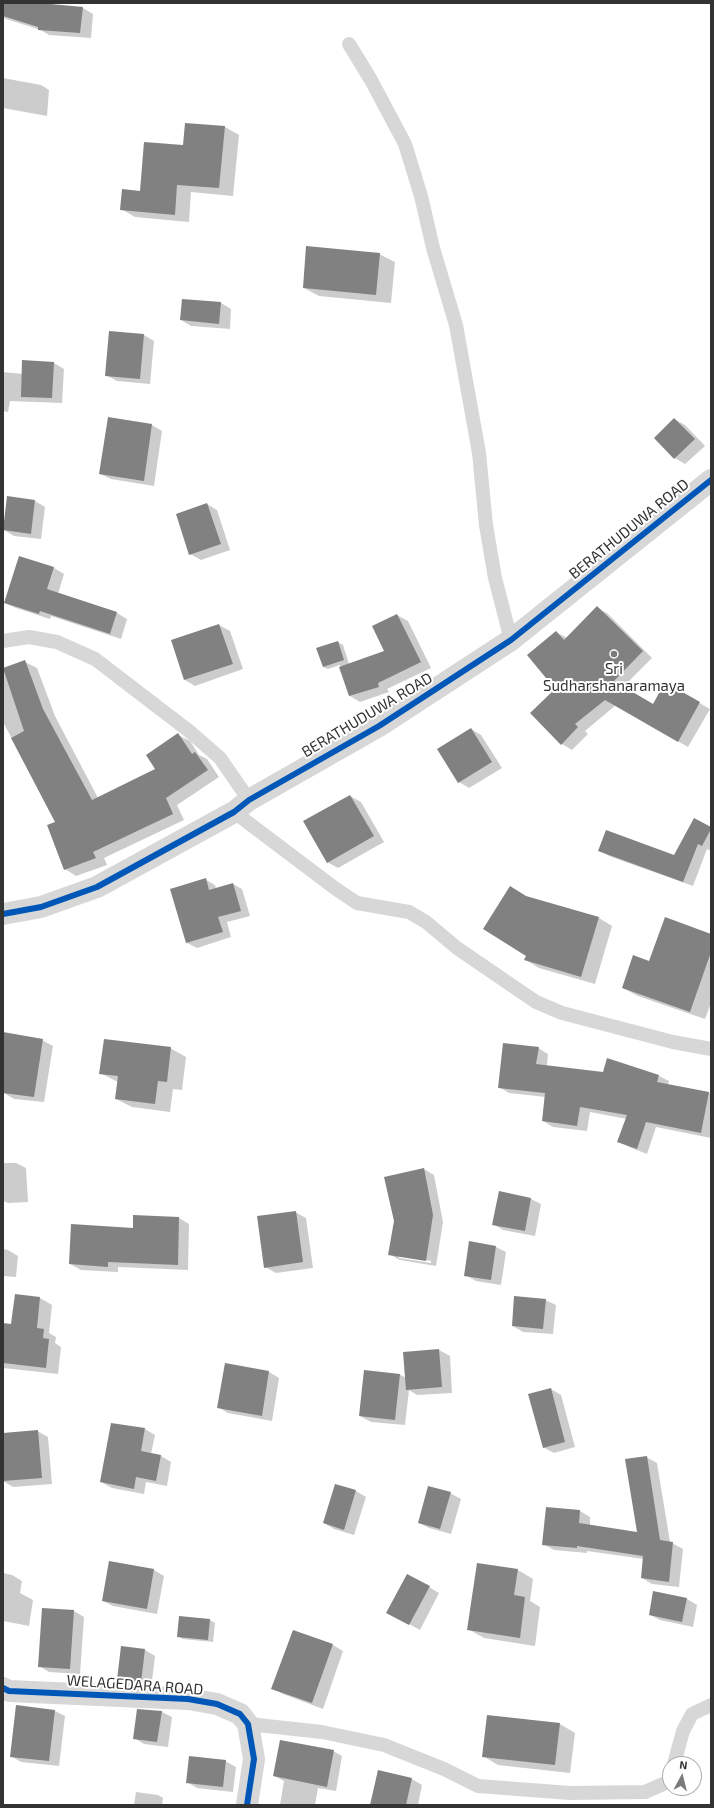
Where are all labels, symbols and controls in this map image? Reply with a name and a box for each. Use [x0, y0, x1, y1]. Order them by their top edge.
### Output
street label: BERATHUDUWA ROAD [565, 475, 693, 583]
marker: Sri Sudharshanaramaya [609, 649, 619, 659]
place label: Sri Sudharshanaramaya [543, 660, 685, 695]
street label: BERATHUDUWA ROAD [298, 669, 436, 761]
street label: WELAGEDARA ROAD [66, 1671, 204, 1699]
north arrow [662, 1756, 702, 1796]
text: N [679, 1758, 688, 1772]

